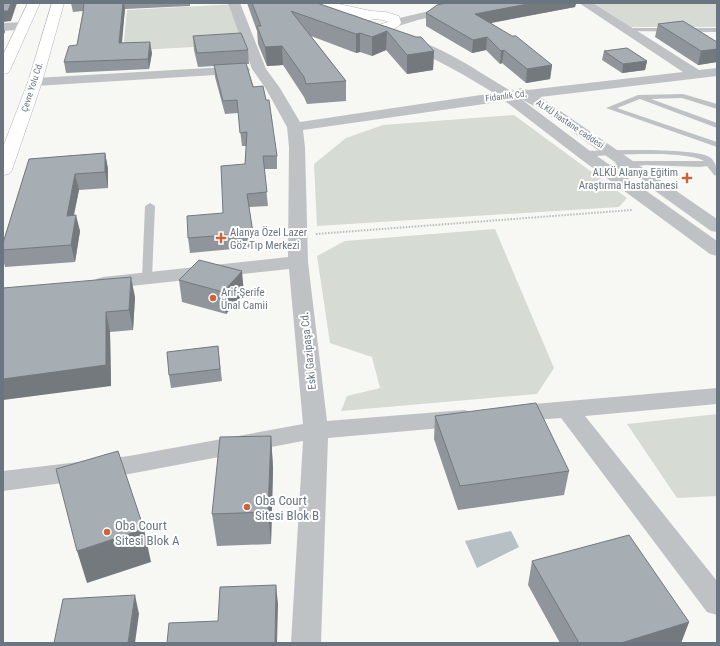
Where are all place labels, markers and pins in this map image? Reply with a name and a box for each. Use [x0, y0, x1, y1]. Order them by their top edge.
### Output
place label: ALKÜ Alanya Eğitim Araştırma Hastahanesi [579, 166, 678, 192]
marker: ALKÜ Alanya Eğitim Araştırma Hastahanesi [681, 172, 693, 184]
place label: Alanya Özel Lazer Göz Tıp Merkezi [230, 226, 308, 252]
marker: Alanya Özel Lazer Göz Tıp Merkezi [215, 232, 227, 244]
place label: Arif-Şerife Ünal Camii [221, 286, 268, 312]
marker: Arif-Şerife Ünal Camii [208, 293, 218, 303]
place label: Oba Court Sitesi Blok B [255, 493, 319, 523]
marker: Oba Court Sitesi Blok B [242, 502, 252, 512]
place label: Oba Court Sitesi Blok A [115, 518, 180, 548]
marker: Oba Court Sitesi Blok A [102, 527, 112, 537]

